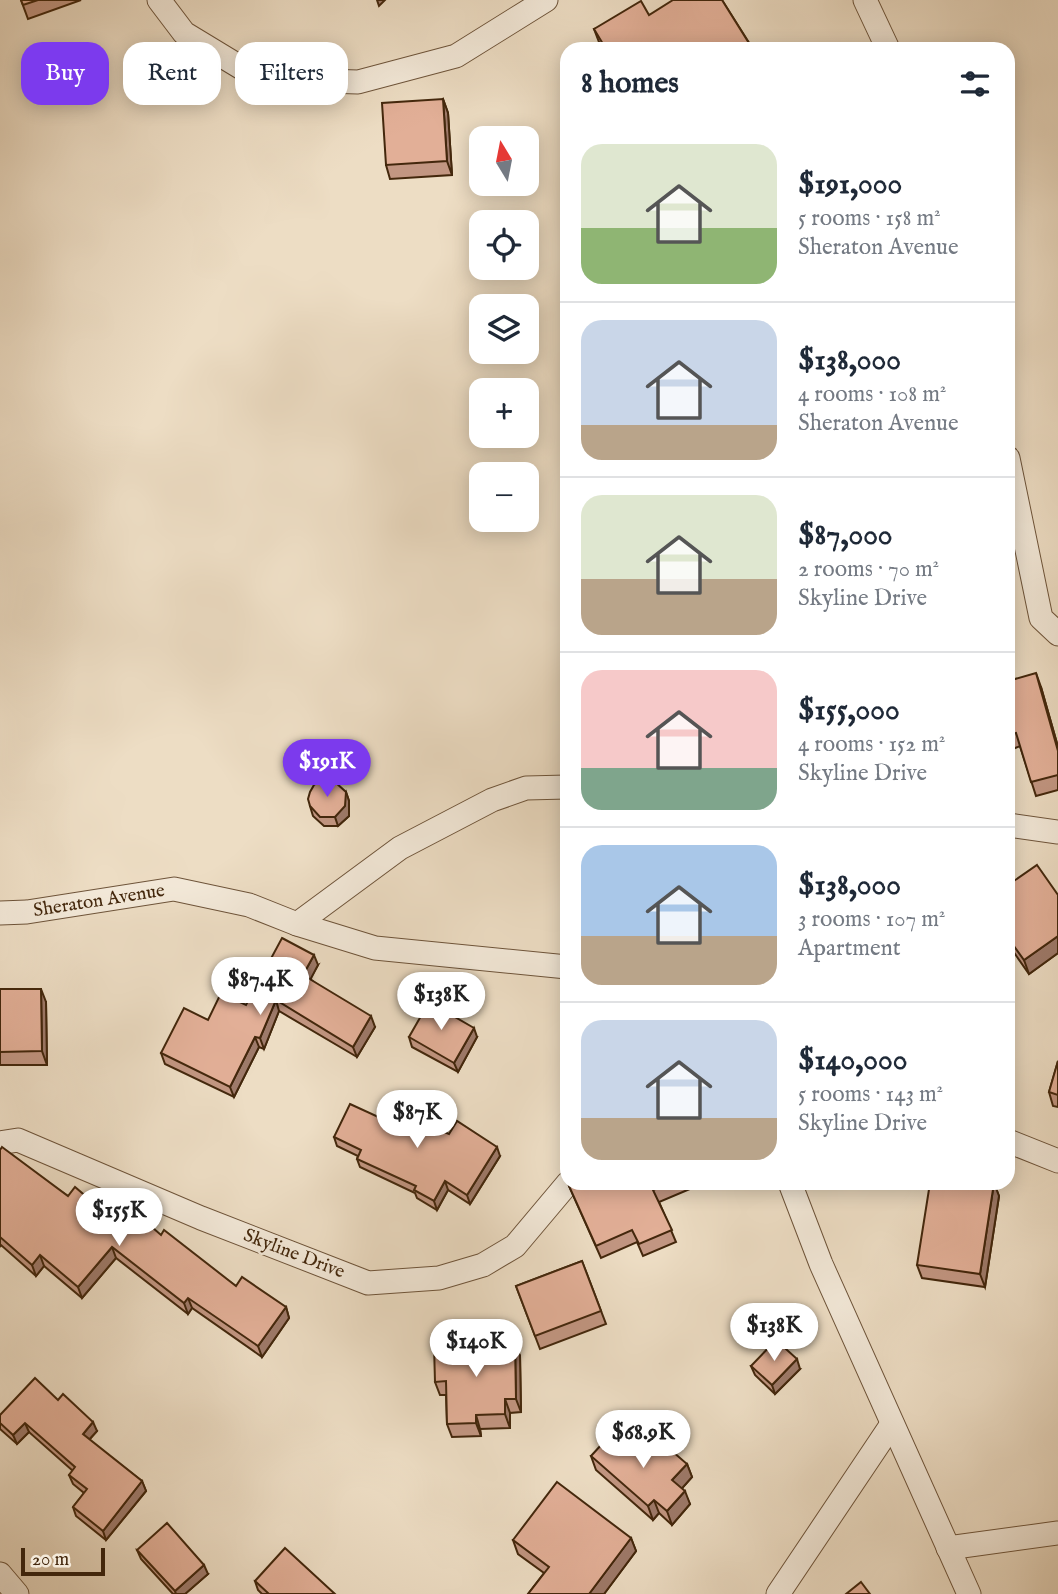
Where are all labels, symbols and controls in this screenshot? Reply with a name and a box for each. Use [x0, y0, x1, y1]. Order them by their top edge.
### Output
chip: Buy [21, 42, 109, 105]
chip: Rent [123, 42, 221, 105]
chip: Filters [235, 42, 348, 105]
text: 8 homes [581, 65, 679, 103]
icon: filters [956, 65, 994, 103]
north arrow [469, 126, 539, 196]
map controls [469, 126, 539, 532]
text: $191,000 [798, 166, 902, 204]
icon: home [637, 172, 721, 256]
text: 5 rooms · 158 m² [798, 204, 941, 233]
button: locate [469, 210, 539, 280]
text: Sheraton Avenue [798, 233, 959, 262]
button: layers [469, 294, 539, 364]
text: $138,000 [798, 342, 901, 380]
icon: home [637, 348, 721, 432]
button: + [469, 378, 539, 448]
text: 4 rooms · 108 m² [798, 380, 946, 409]
text: Sheraton Avenue [798, 409, 959, 438]
button: − [469, 462, 539, 532]
text: $87,000 [798, 517, 893, 555]
icon: home [637, 523, 721, 607]
text: 2 rooms · 70 m² [798, 555, 939, 584]
text: Skyline Drive [798, 584, 927, 613]
text: $155,000 [798, 692, 900, 730]
icon: home [637, 698, 721, 782]
text: 4 rooms · 152 m² [798, 730, 945, 759]
pin: $191K [278, 740, 376, 799]
text: $191K [299, 747, 355, 776]
text: Skyline Drive [798, 759, 927, 788]
text: $138,000 [798, 867, 901, 905]
icon: home [637, 873, 721, 957]
street label: Sheraton Avenue [32, 879, 167, 923]
text: 3 rooms · 107 m² [798, 905, 946, 934]
text: Apartment [798, 934, 901, 963]
pin: $87.4K [203, 958, 317, 1017]
text: $87.4K [227, 965, 293, 994]
pin: $138K [392, 972, 490, 1032]
text: $138K [413, 980, 469, 1009]
text: $140,000 [798, 1042, 907, 1080]
icon: home [637, 1048, 721, 1132]
text: 5 rooms · 143 m² [798, 1080, 943, 1109]
pin: $87K [376, 1090, 458, 1150]
text: $87K [392, 1098, 442, 1127]
text: Skyline Drive [798, 1109, 927, 1138]
pin: $155K [70, 1188, 168, 1248]
text: $155K [92, 1196, 146, 1225]
street label: Skyline Drive [240, 1224, 348, 1284]
pin: $138K [725, 1304, 823, 1363]
text: $138K [746, 1311, 802, 1340]
pin: $140K [427, 1320, 525, 1379]
text: $140K [446, 1327, 506, 1356]
pin: $68.9K [586, 1410, 700, 1470]
text: $68.9K [611, 1418, 675, 1447]
scale bar [21, 1545, 105, 1577]
text: 20 m [32, 1548, 69, 1572]

